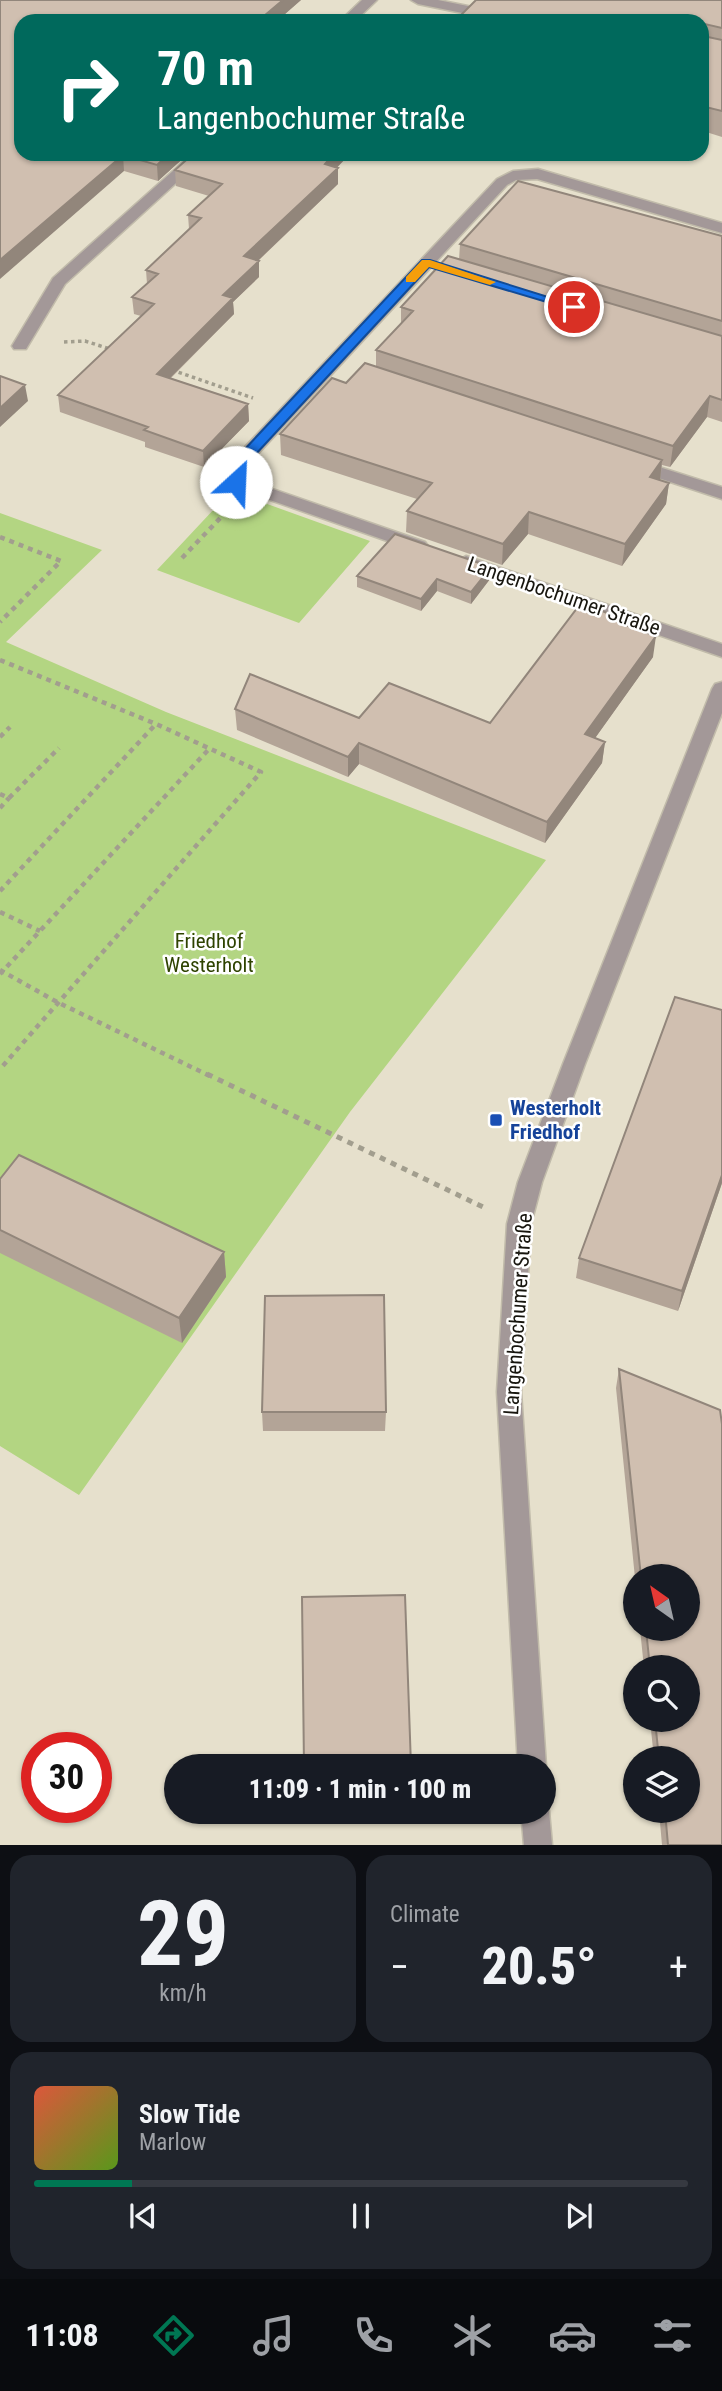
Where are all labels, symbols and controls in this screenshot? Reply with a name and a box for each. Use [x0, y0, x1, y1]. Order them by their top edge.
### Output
text: 70 m [157, 40, 254, 97]
icon: right [42, 42, 133, 133]
text: Langenbochumer Straße [157, 99, 465, 137]
pin [544, 277, 604, 337]
icon: arrive [555, 288, 593, 326]
position arrow [199, 445, 273, 519]
street label: Langenbochumer Straße [464, 552, 664, 640]
park label: Friedhof Westerholt [164, 929, 254, 977]
place label: Westerholt Friedhof [510, 1096, 601, 1144]
marker: Westerholt Friedhof [488, 1112, 504, 1128]
street label: Langenbochumer Straße [499, 1212, 537, 1416]
north arrow [623, 1564, 700, 1642]
map controls [623, 1564, 700, 1823]
button: search [623, 1655, 700, 1732]
speed limit sign: 30 [21, 1732, 112, 1823]
button: layers [623, 1746, 700, 1823]
text: 11:09 · 1 min · 100 m [249, 1774, 471, 1804]
text: 29 [137, 1881, 229, 1987]
text: Climate [390, 1901, 460, 1928]
text: 20.5° [481, 1936, 597, 1997]
text: − [390, 1945, 409, 1989]
text: + [669, 1945, 688, 1989]
text: km/h [159, 1980, 207, 2007]
text: Slow Tide [139, 2099, 240, 2129]
text: Marlow [139, 2129, 206, 2156]
icon: previous [124, 2197, 162, 2235]
icon: pause [342, 2197, 380, 2235]
icon: next [560, 2197, 598, 2235]
icon: directions [149, 2311, 198, 2360]
icon: music [249, 2311, 298, 2360]
icon: phone [349, 2311, 398, 2360]
icon: climate [448, 2311, 497, 2360]
icon: car [548, 2311, 597, 2360]
icon: filters [648, 2311, 697, 2360]
text: 11:08 [25, 2316, 99, 2354]

